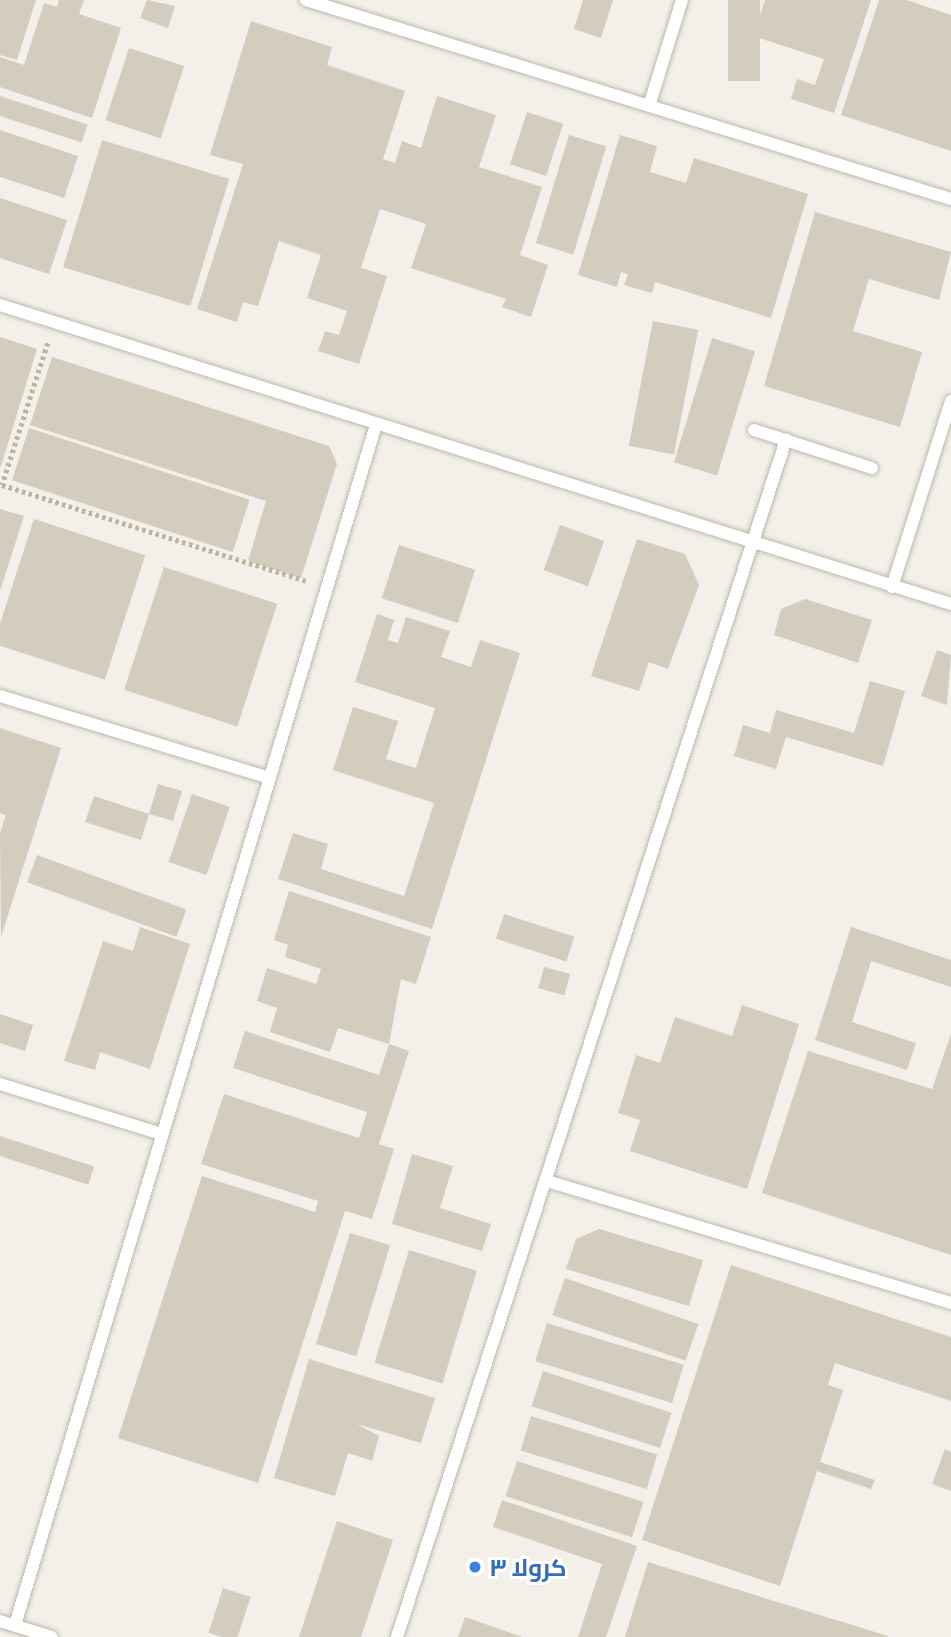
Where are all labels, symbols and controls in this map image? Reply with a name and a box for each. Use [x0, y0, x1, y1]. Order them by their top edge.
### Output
place label: كرولا ٣ [489, 1553, 567, 1581]
marker: كرولا ٣ [467, 1559, 483, 1575]

